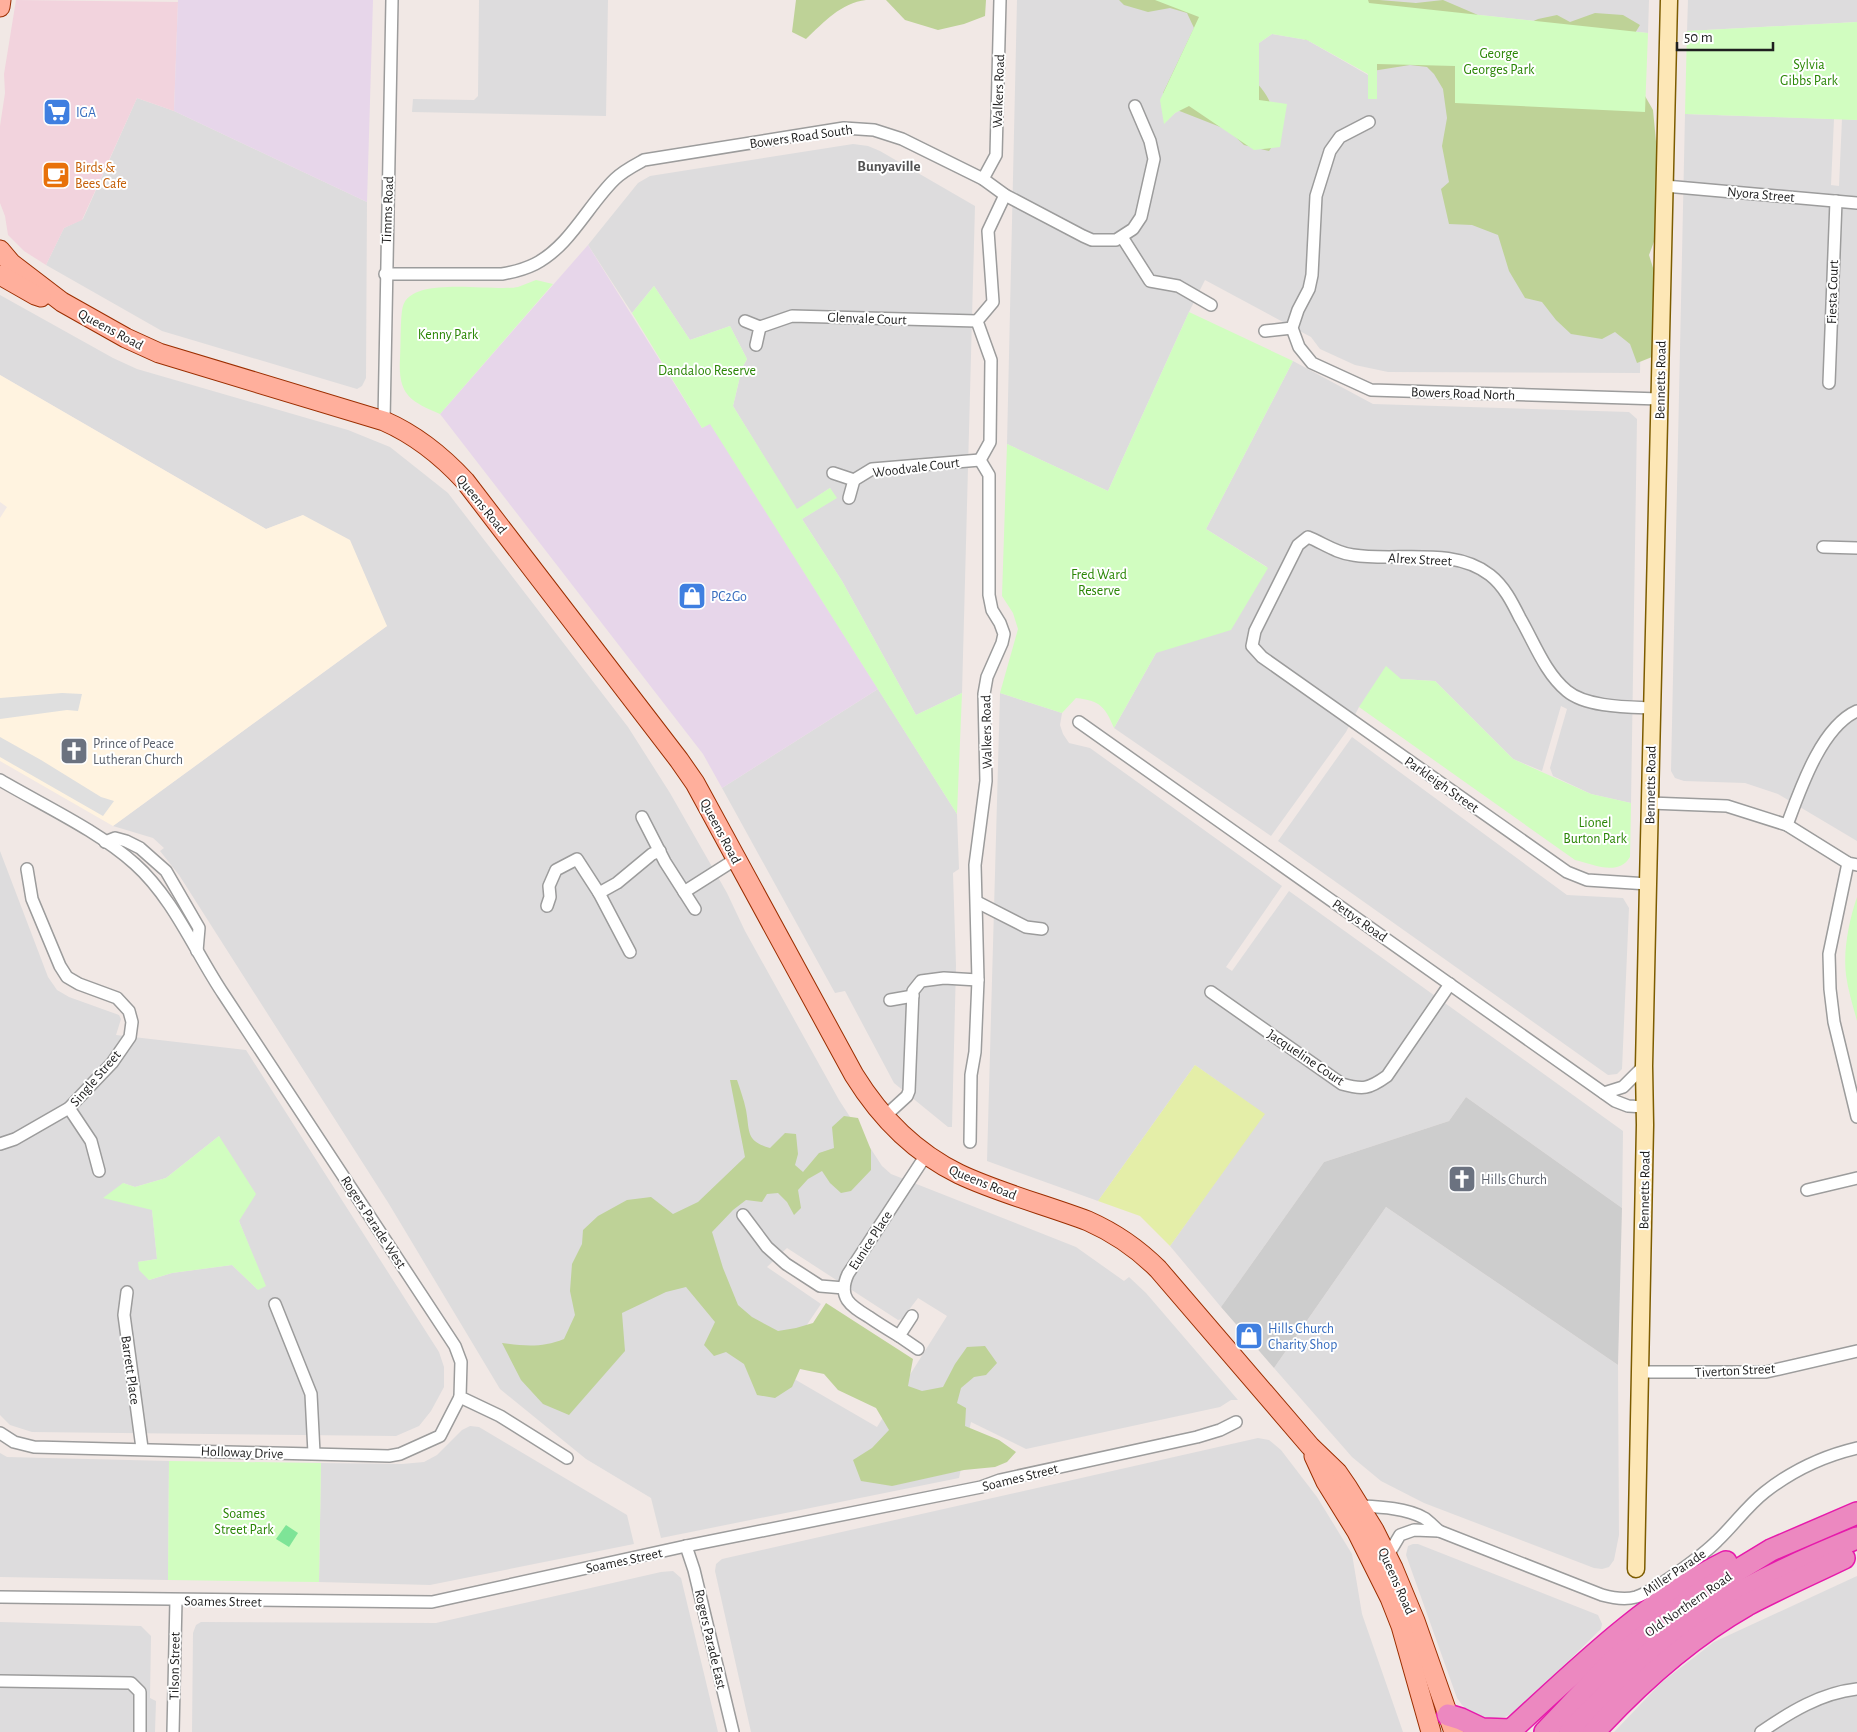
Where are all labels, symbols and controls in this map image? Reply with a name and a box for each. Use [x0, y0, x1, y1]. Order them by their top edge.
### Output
scale bar [1677, 20, 1773, 52]
text: 50 m [1684, 30, 1713, 45]
park label: George Georges Park [1464, 47, 1535, 77]
street label: Walkers Road [991, 54, 1007, 128]
park label: Sylvia Gibbs Park [1780, 58, 1839, 88]
supermarket icon: IGA [42, 97, 72, 127]
place label: IGA [76, 106, 96, 120]
street label: Bowers Road South [749, 123, 854, 151]
district label: Bunyaville [857, 159, 921, 174]
cafe icon: Birds & Bees Cafe [41, 160, 71, 190]
place label: Birds & Bees Cafe [75, 161, 127, 191]
street label: Timms Road [380, 176, 396, 244]
street label: Nyora Street [1727, 185, 1796, 205]
street label: Fiesta Court [1825, 259, 1841, 324]
street label: Queens Road [76, 307, 145, 353]
street label: Glenvale Court [827, 311, 907, 327]
park label: Kenny Park [418, 328, 479, 342]
street label: Bennetts Road [1653, 340, 1669, 420]
park label: Dandaloo Reserve [658, 364, 756, 378]
street label: Bowers Road North [1411, 385, 1515, 403]
street label: Woodvale Court [872, 456, 961, 480]
street label: Queens Road [453, 472, 509, 537]
street label: Alrex Street [1388, 551, 1453, 569]
park label: Fred Ward Reserve [1071, 568, 1127, 598]
shop icon: PC2Go [677, 581, 707, 611]
place label: PC2Go [711, 590, 747, 604]
street label: Walkers Road [979, 695, 995, 769]
church icon: Prince of Peace Lutheran Church [59, 736, 89, 766]
place label: Prince of Peace Lutheran Church [93, 737, 183, 767]
street label: Bennetts Road [1643, 745, 1659, 825]
street label: Parkleigh Street [1402, 754, 1481, 816]
street label: Queens Road [697, 797, 743, 866]
park label: Lionel Burton Park [1563, 816, 1627, 846]
street label: Pettys Road [1329, 897, 1389, 945]
street label: Jacqueline Court [1264, 1027, 1347, 1089]
street label: Single Street [68, 1048, 124, 1109]
street label: Bennetts Road [1637, 1150, 1653, 1230]
street label: Queens Road [947, 1163, 1018, 1203]
church icon: Hills Church [1447, 1164, 1477, 1194]
place label: Hills Church [1481, 1173, 1547, 1187]
street label: Rogers Parade West [338, 1174, 409, 1272]
street label: Eunice Place [847, 1209, 895, 1273]
shop icon: Hills Church Charity Shop [1234, 1321, 1264, 1351]
place label: Hills Church Charity Shop [1268, 1322, 1337, 1352]
street label: Barrett Place [118, 1335, 142, 1406]
street label: Tiverton Street [1695, 1362, 1776, 1380]
street label: Holloway Drive [200, 1445, 284, 1461]
street label: Soames Street [981, 1462, 1060, 1494]
park label: Soames Street Park [214, 1507, 274, 1537]
street label: Soames Street [585, 1546, 664, 1576]
street label: Queens Road [1375, 1546, 1417, 1617]
street label: Miller Parade [1641, 1547, 1708, 1599]
street label: Old Northern Road [1643, 1570, 1735, 1640]
street label: Rogers Parade East [692, 1588, 728, 1691]
street label: Soames Street [184, 1594, 262, 1610]
street label: Tilson Street [167, 1631, 183, 1700]

